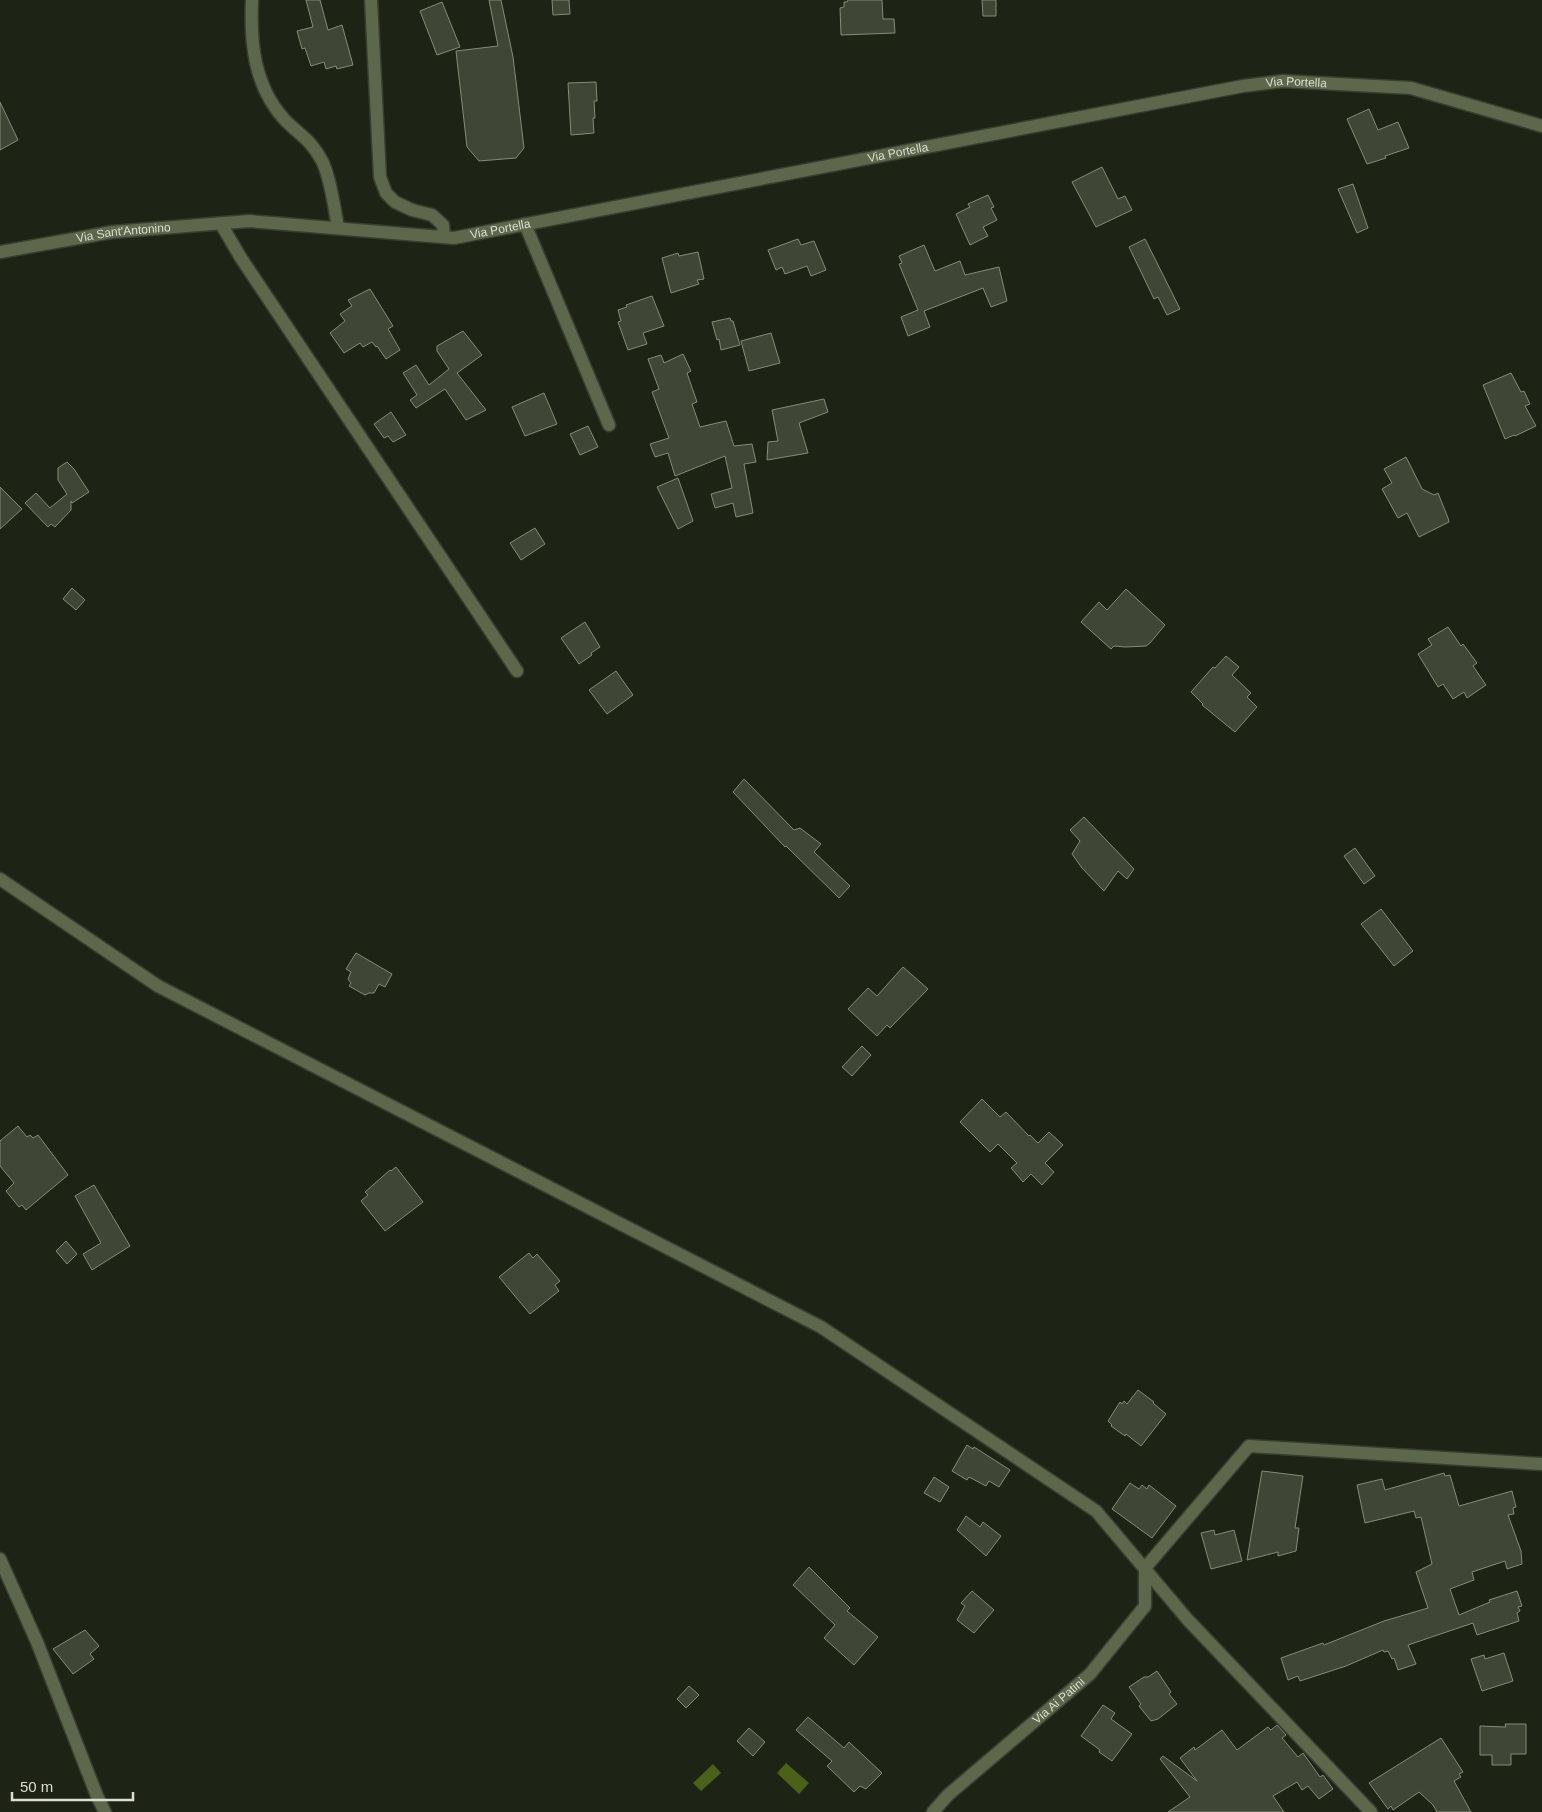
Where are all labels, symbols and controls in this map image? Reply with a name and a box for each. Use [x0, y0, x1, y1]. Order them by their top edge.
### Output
street label: Via Portella [1265, 74, 1328, 90]
street label: Via Portella [867, 140, 930, 165]
street label: Via Portella [469, 216, 532, 242]
street label: Via Sant'Antonino [75, 220, 171, 245]
street label: Via Ai Patini [1030, 1675, 1087, 1727]
scale bar [12, 1770, 134, 1802]
text: 50 m [20, 1778, 53, 1795]

